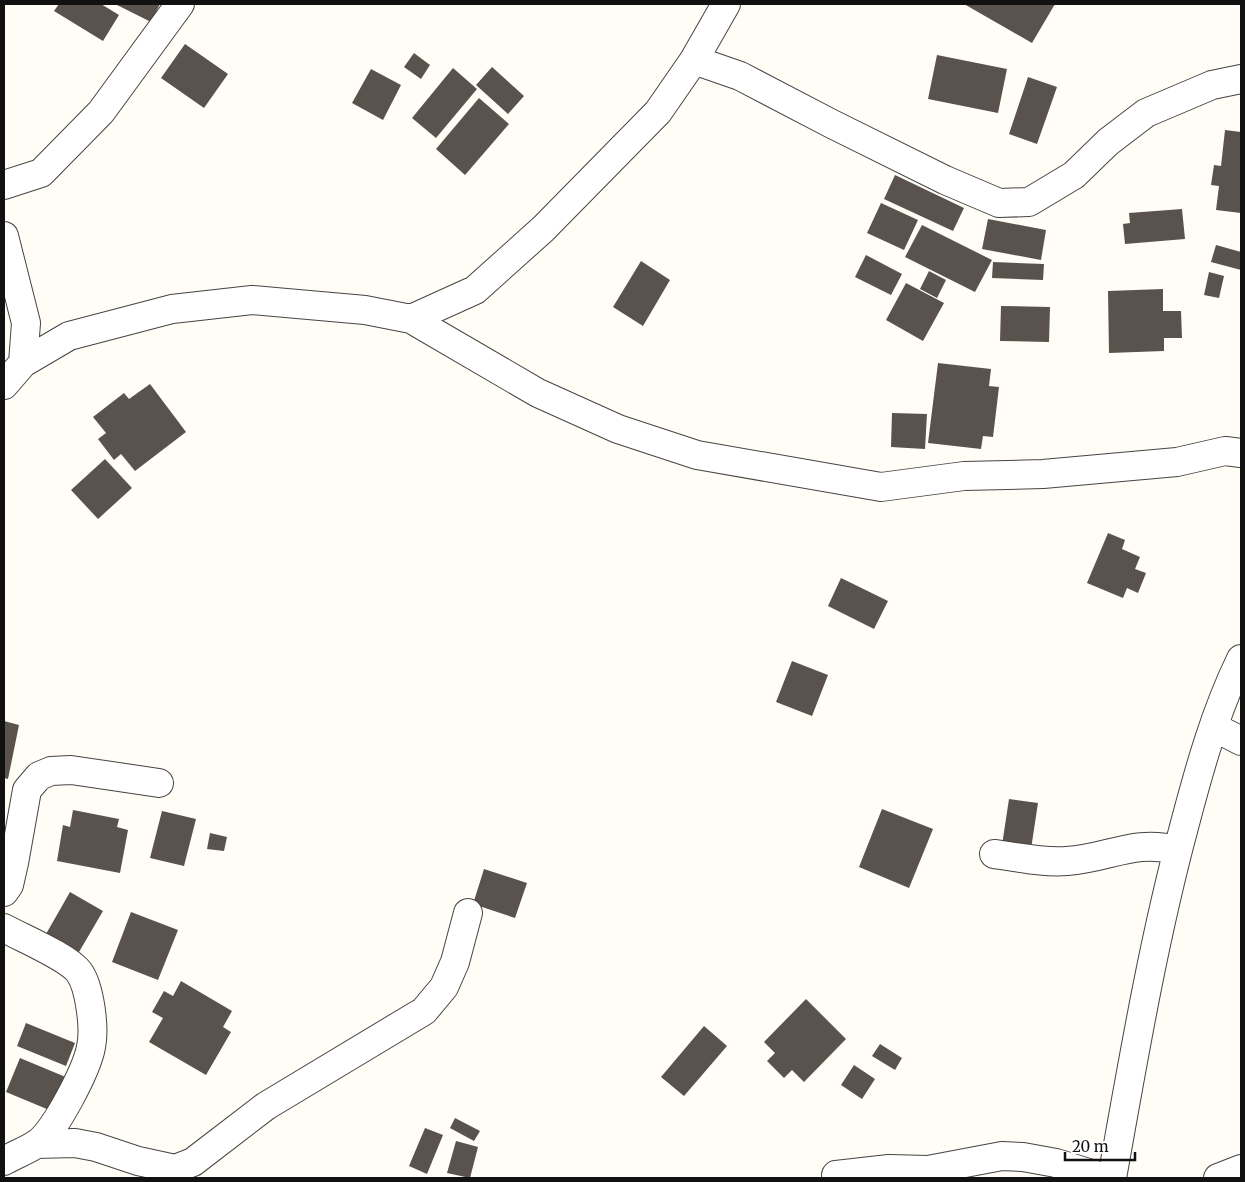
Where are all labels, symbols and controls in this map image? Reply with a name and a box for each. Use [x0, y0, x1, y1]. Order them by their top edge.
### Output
scale bar [1065, 1130, 1135, 1162]
text: 20 m [1072, 1137, 1109, 1156]

